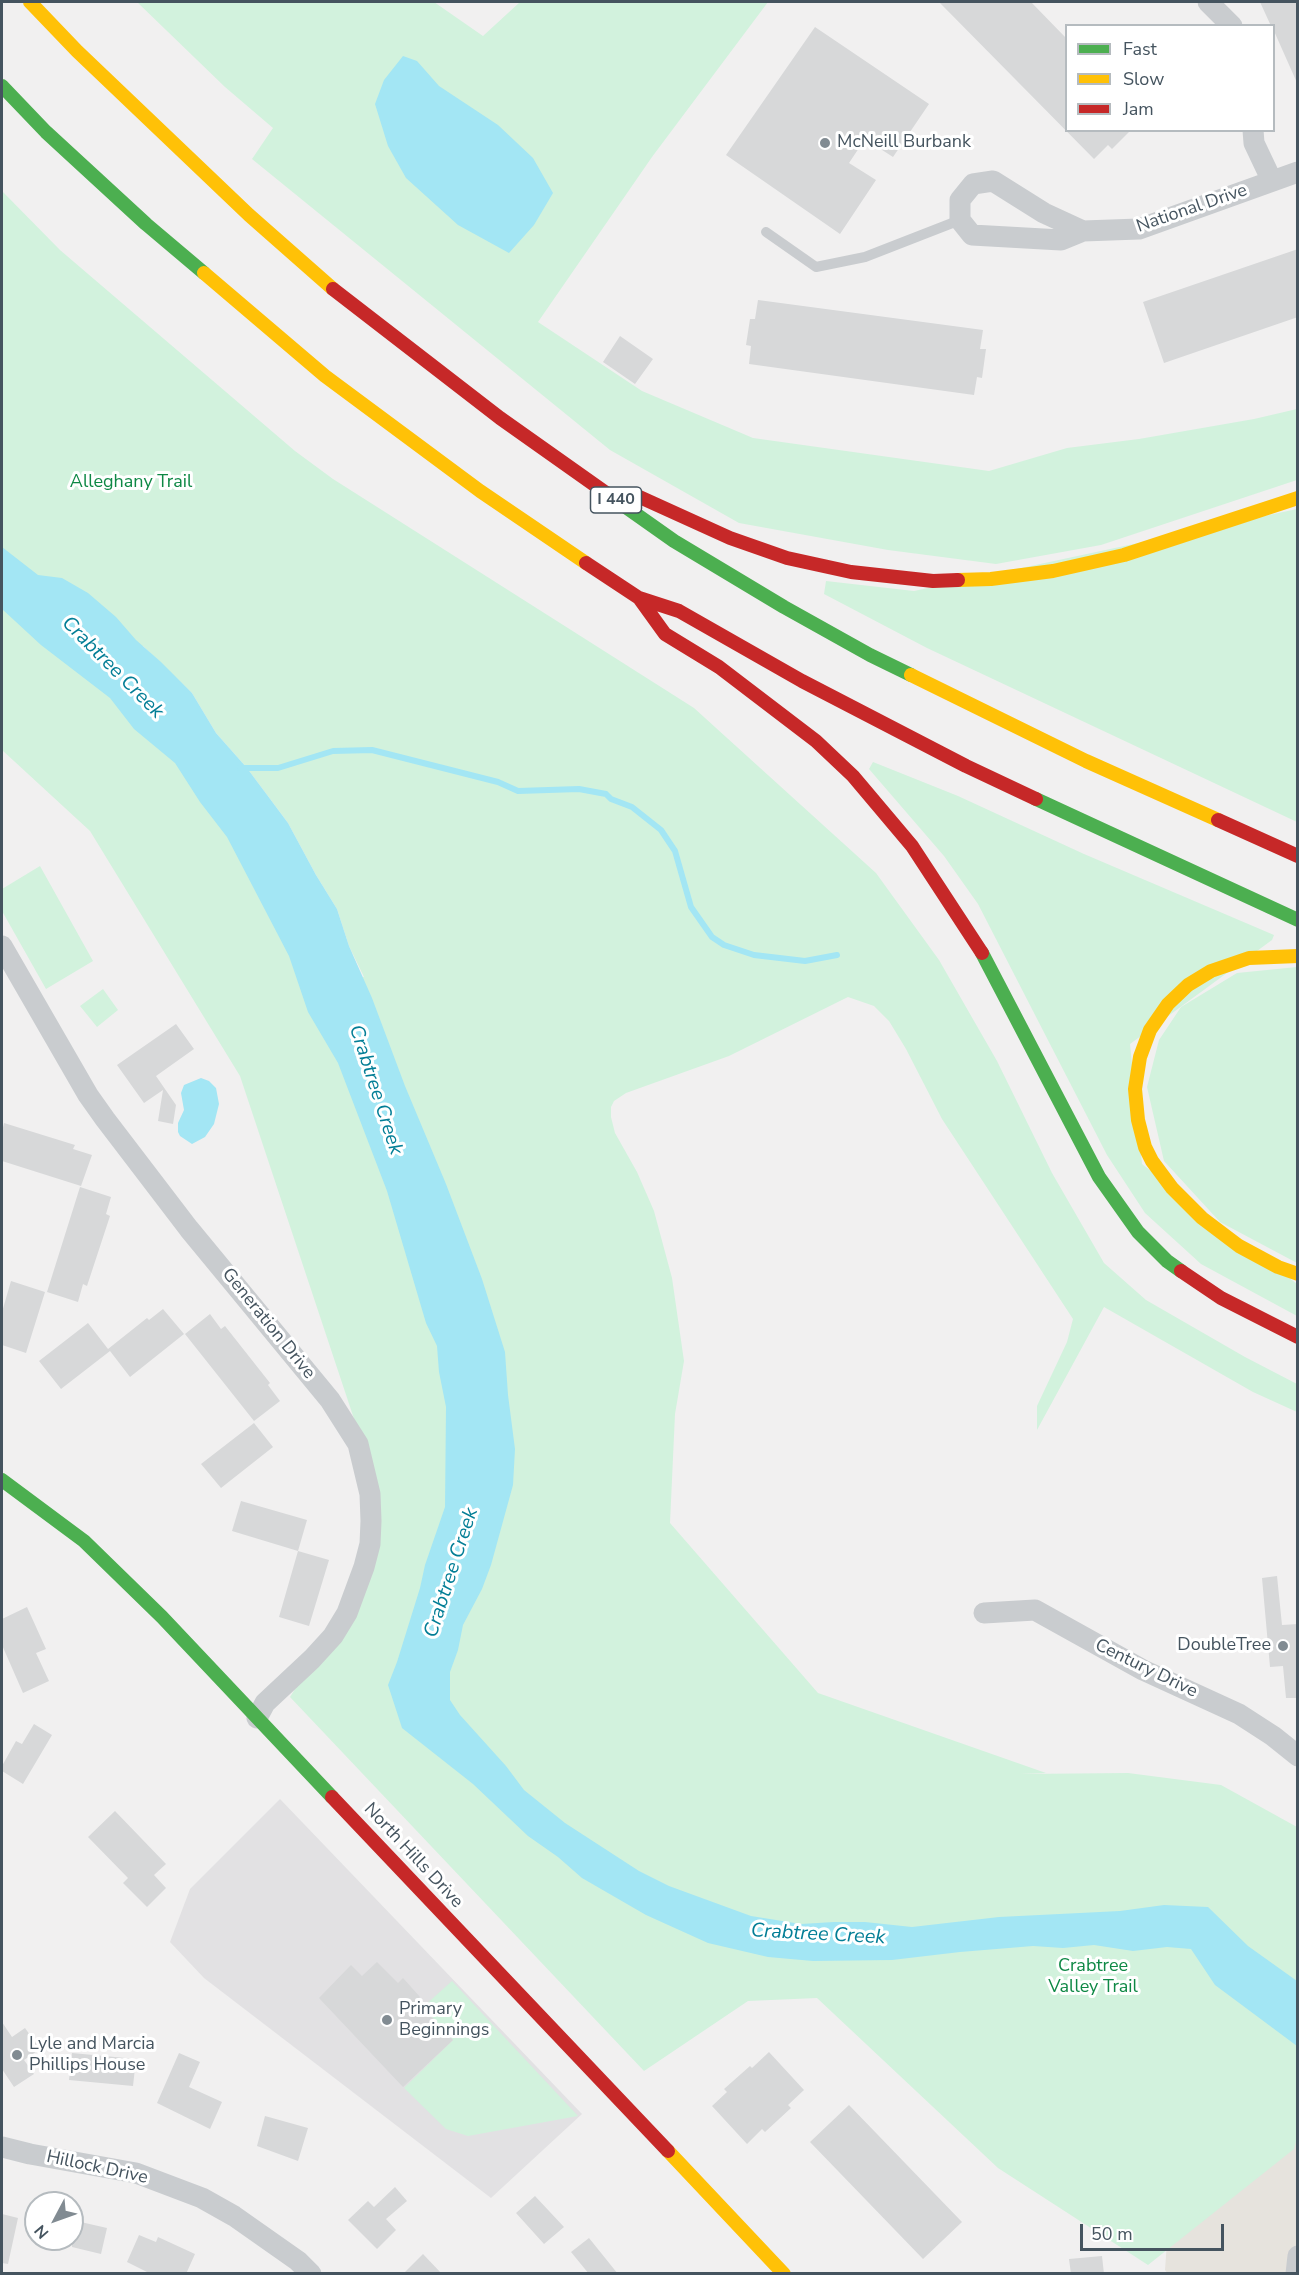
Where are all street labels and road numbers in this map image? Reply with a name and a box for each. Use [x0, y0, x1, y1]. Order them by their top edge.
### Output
street label: National Drive [1134, 180, 1250, 238]
road number: I 440 [590, 487, 642, 513]
street label: Generation Drive [217, 1264, 319, 1384]
street label: Century Drive [1091, 1635, 1201, 1703]
street label: North Hills Drive [359, 1799, 467, 1913]
street label: Hillock Drive [44, 2147, 150, 2189]

